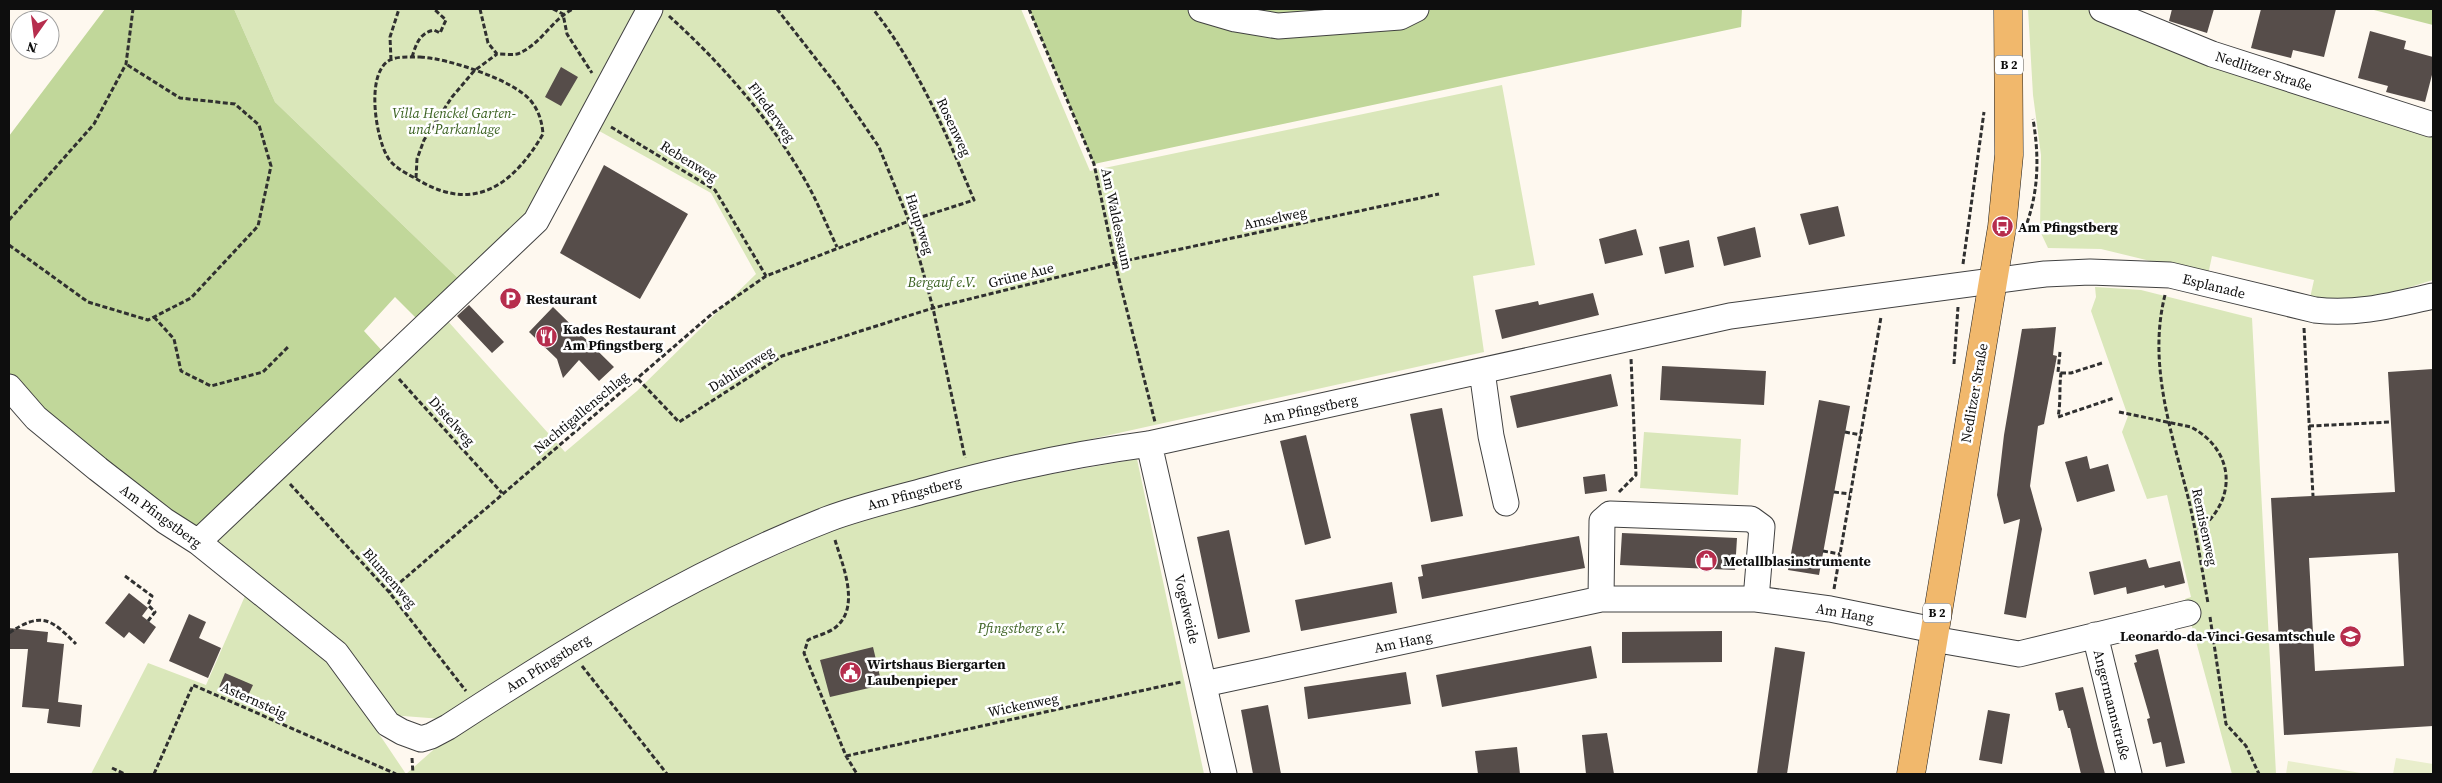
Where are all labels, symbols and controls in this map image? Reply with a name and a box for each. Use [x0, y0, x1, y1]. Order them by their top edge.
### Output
north arrow [10, 10, 60, 60]
text: N [24, 37, 39, 59]
street label: Nedlitzer Straße [2213, 46, 2315, 96]
road number: B 2 [1995, 56, 2023, 74]
street label: Fliederweg [743, 78, 801, 146]
street label: Rosenweg [932, 94, 976, 160]
park label: Villa Henckel Garten- und Parkanlage [392, 103, 516, 139]
street label: Rebenweg [657, 136, 721, 186]
street label: Am Waldessaum [1096, 166, 1138, 272]
street label: Hauptweg [901, 191, 939, 257]
street label: Amselweg [1242, 202, 1308, 234]
bus stop icon: Am Pfingstberg [1990, 215, 2014, 239]
place label: Am Pfingstberg [2018, 217, 2118, 237]
street label: Grüne Aue [986, 257, 1056, 293]
street label: Esplanade [2180, 269, 2248, 303]
park label: Bergauf e.V. [907, 272, 976, 292]
parking icon: Restaurant [498, 287, 522, 311]
place label: Restaurant [526, 289, 598, 309]
place label: Kades Restaurant Am Pfingstberg [563, 319, 677, 355]
restaurant icon: Kades Restaurant Am Pfingstberg [535, 325, 559, 349]
street label: Dahlienweg [704, 341, 778, 397]
street label: Nedlitzer Straße [1955, 342, 1993, 444]
street label: Nachtigallenschlag [529, 366, 633, 458]
street label: Am Pfingstberg [1261, 389, 1359, 429]
street label: Distelweg [424, 392, 480, 450]
street label: Am Pfingstberg [865, 471, 963, 515]
street label: Am Pfingstberg [116, 480, 206, 552]
street label: Remisenweg [2187, 486, 2223, 568]
street label: Blumenweg [358, 544, 422, 612]
shop icon: Metallblasinstrumente [1695, 549, 1719, 573]
place label: Metallblasinstrumente [1723, 551, 1871, 571]
street label: Vogelweide [1169, 572, 1205, 646]
street label: Am Hang [1814, 598, 1876, 628]
road number: B 2 [1923, 604, 1951, 622]
park label: Pfingstberg e.V. [977, 618, 1066, 638]
school or university icon: Leonardo-da-Vinci-Gesamtschule [2339, 624, 2363, 648]
street label: Am Hang [1372, 626, 1434, 658]
place label: Leonardo-da-Vinci-Gesamtschule [2120, 626, 2335, 646]
street label: Am Pfingstberg [502, 629, 594, 697]
street label: Angermannstraße [2089, 647, 2135, 763]
place label: Wirtshaus Biergarten Laubenpieper [867, 654, 1006, 690]
public building icon: Wirtshaus Biergarten Laubenpieper [839, 660, 863, 684]
street label: Asternsteig [218, 676, 290, 724]
street label: Wickenweg [986, 688, 1060, 722]

